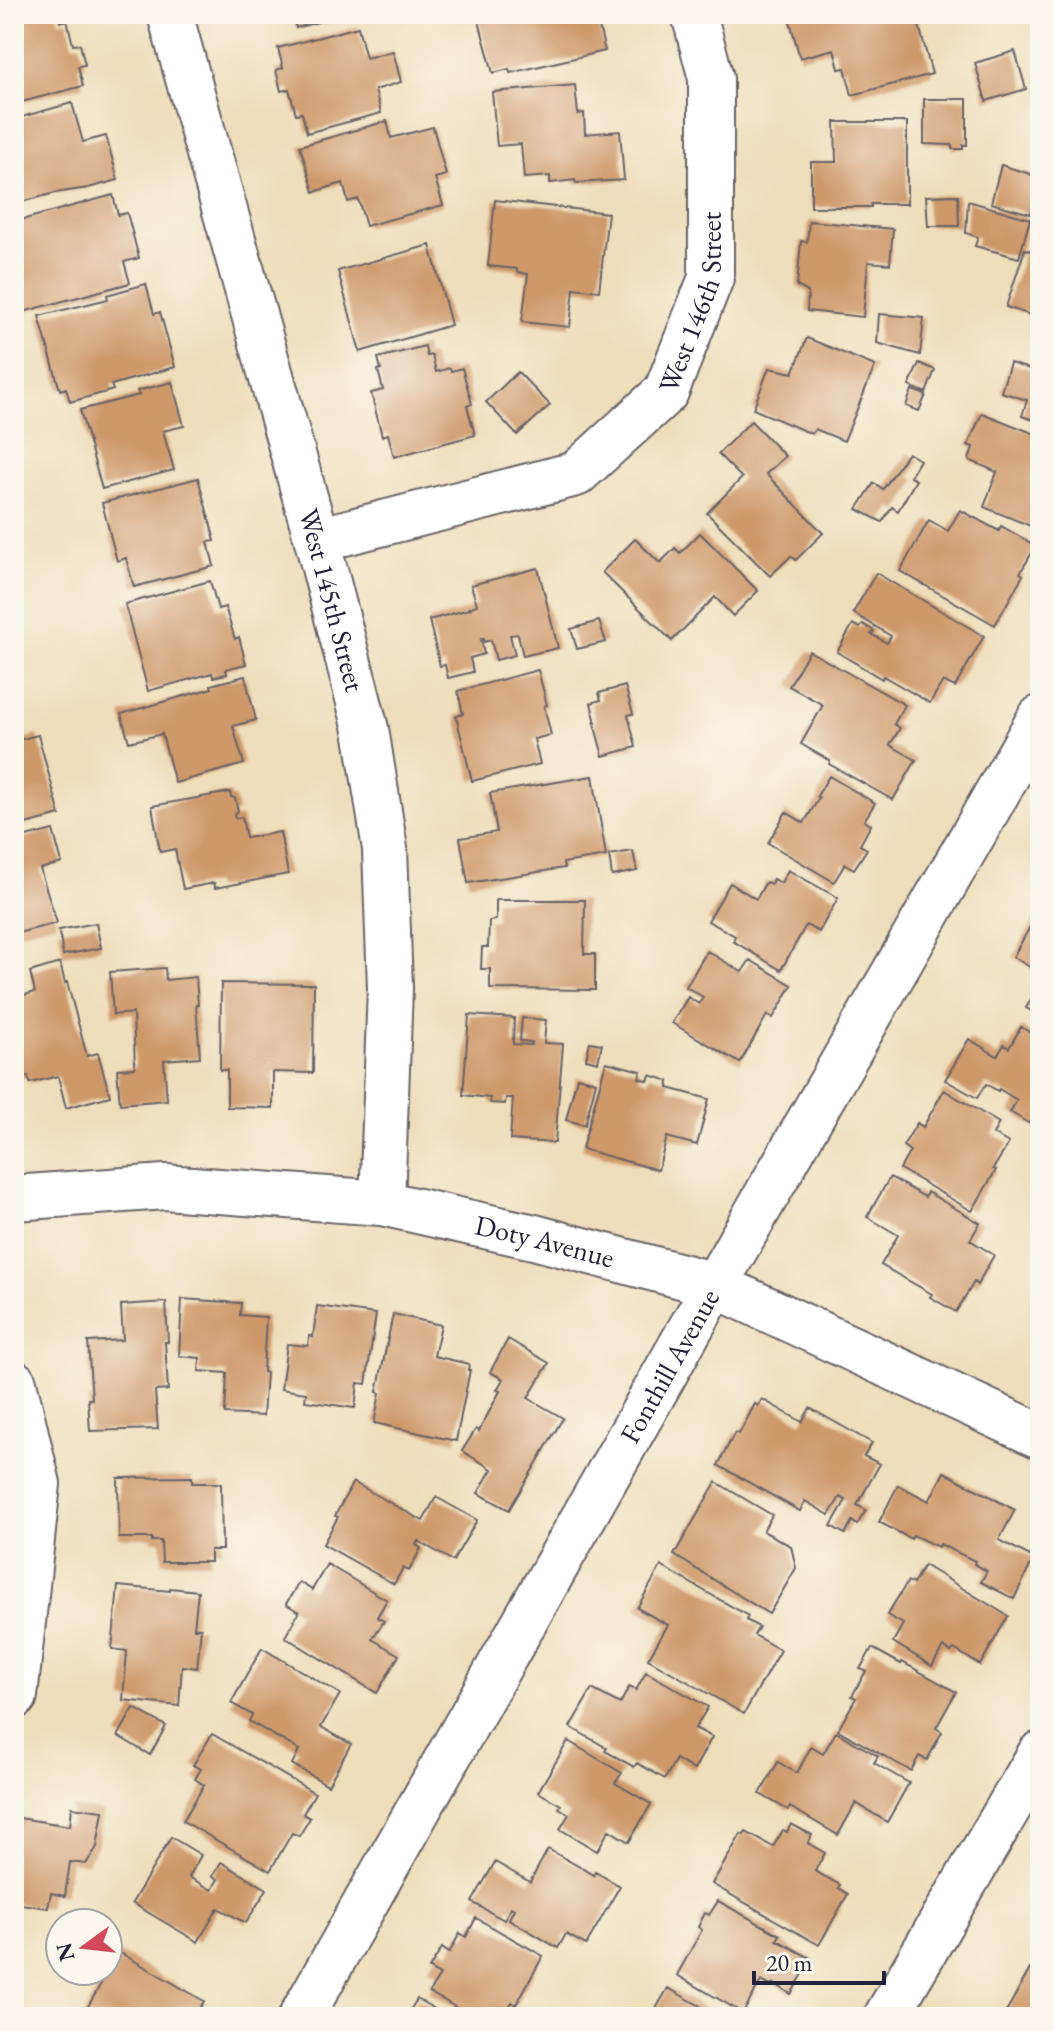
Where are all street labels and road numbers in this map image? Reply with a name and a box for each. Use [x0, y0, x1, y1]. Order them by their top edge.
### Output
street label: West 146th Street [650, 211, 729, 398]
street label: West 145th Street [291, 504, 374, 696]
street label: Doty Avenue [472, 1206, 618, 1276]
street label: Fonthill Avenue [611, 1282, 727, 1450]

